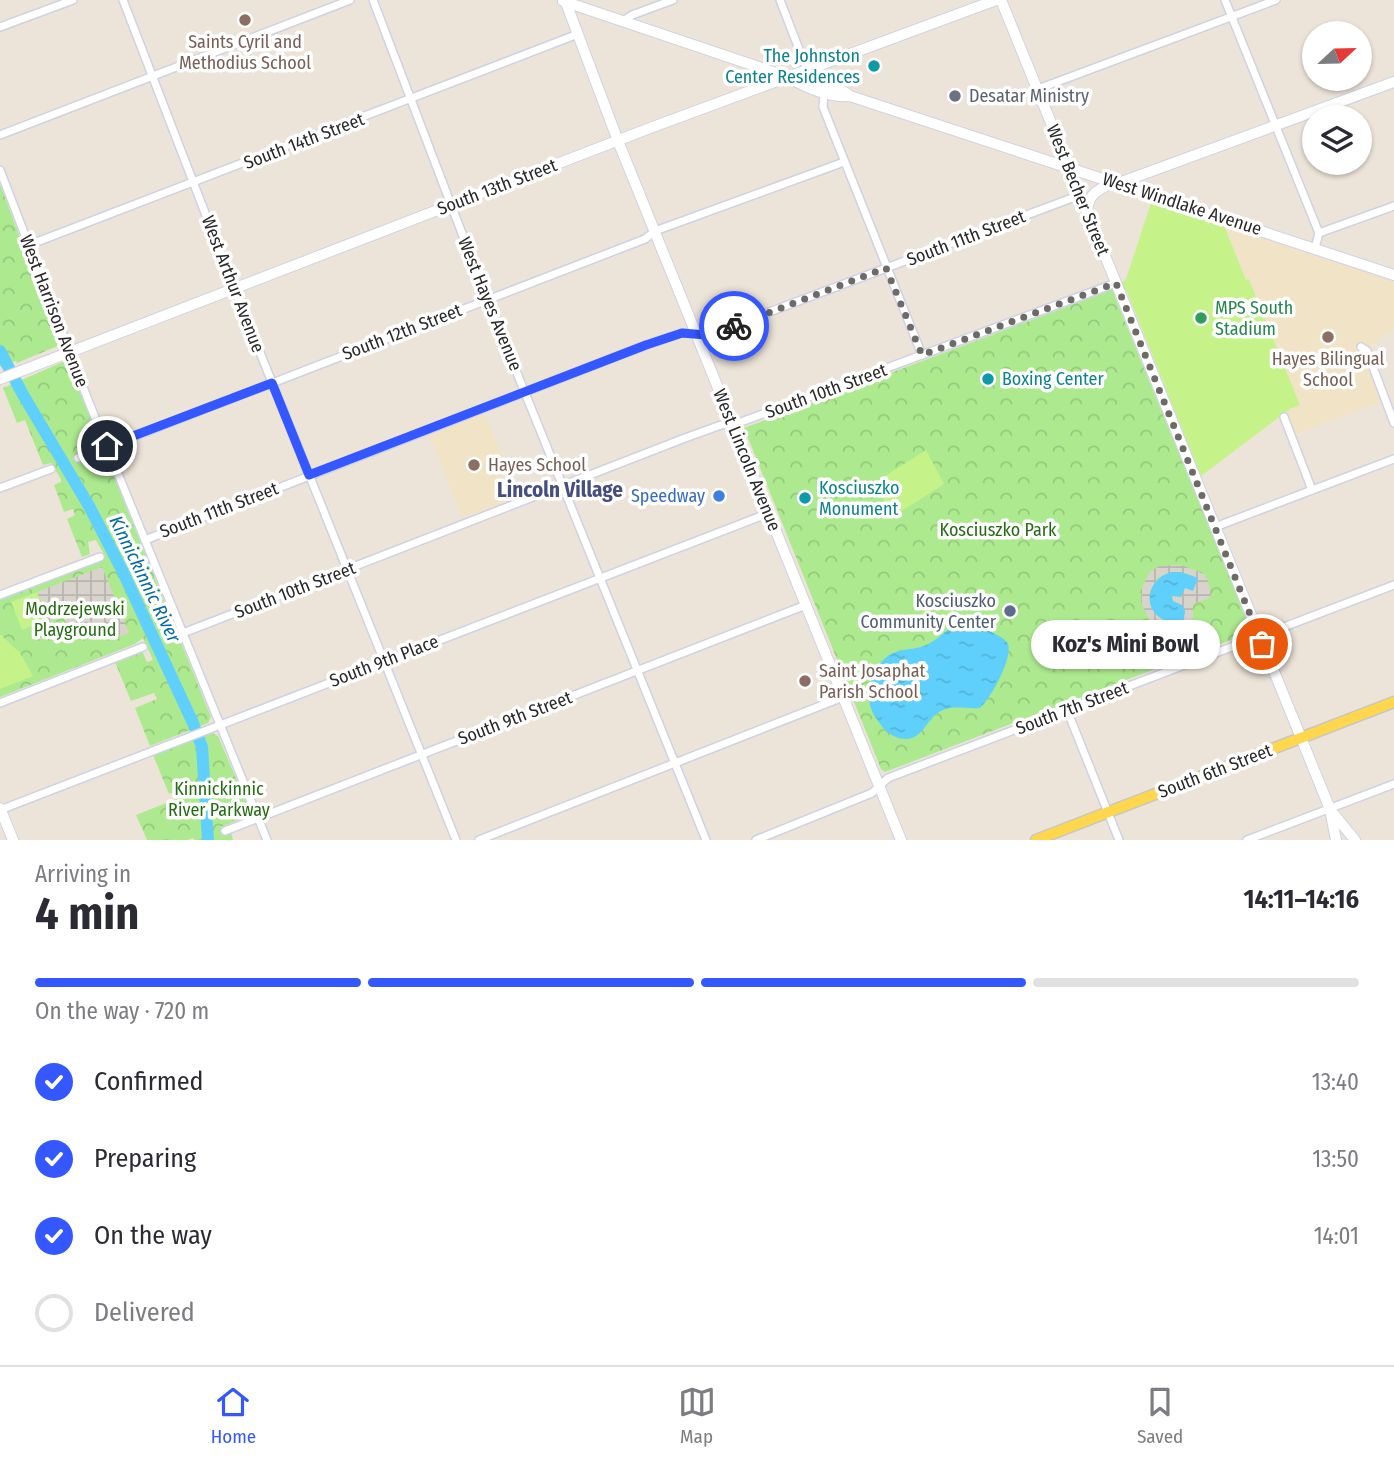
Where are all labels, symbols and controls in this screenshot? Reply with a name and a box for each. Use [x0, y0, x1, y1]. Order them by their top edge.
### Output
marker: Saints Cyril and Methodius School [237, 12, 253, 28]
north arrow [1302, 21, 1372, 91]
map controls [1302, 21, 1372, 175]
place label: Saints Cyril and Methodius School [179, 31, 311, 74]
place label: The Johnston Center Residences [725, 45, 860, 88]
marker: The Johnston Center Residences [866, 58, 882, 74]
place label: Desatar Ministry [969, 85, 1089, 107]
marker: Desatar Ministry [947, 88, 963, 104]
button: layers [1302, 105, 1372, 175]
street label: South 14th Street [241, 108, 367, 174]
street label: West Becher Street [1042, 121, 1114, 259]
street label: South 13th Street [434, 154, 560, 220]
street label: West Windlake Avenue [1100, 168, 1264, 240]
street label: South 11th Street [904, 205, 1028, 271]
street label: West Arthur Avenue [197, 212, 269, 356]
street label: West Harrison Avenue [15, 232, 93, 391]
street label: West Hayes Avenue [453, 234, 527, 374]
courier [699, 291, 769, 361]
place label: MPS South Stadium [1215, 297, 1293, 340]
street label: South 12th Street [339, 299, 465, 365]
icon: bike [715, 307, 753, 345]
marker: MPS South Stadium [1193, 310, 1209, 326]
marker: Hayes Bilingual School [1320, 329, 1336, 345]
place label: Hayes Bilingual School [1272, 348, 1384, 391]
street label: South 10th Street [762, 359, 890, 423]
place label: Boxing Center [1002, 368, 1104, 390]
marker: Boxing Center [980, 371, 996, 387]
street label: West Lincoln Avenue [708, 386, 786, 534]
pin [77, 416, 137, 476]
icon: home [88, 427, 126, 465]
place label: Hayes School [488, 454, 586, 476]
marker: Hayes School [466, 457, 482, 473]
street label: South 11th Street [157, 477, 281, 543]
district label: Lincoln Village [497, 477, 623, 503]
place label: Kosciuszko Monument [819, 477, 900, 520]
place label: Speedway [631, 485, 705, 507]
marker: Speedway [711, 488, 727, 504]
marker: Kosciuszko Monument [797, 490, 813, 506]
water label: Kinnickinnic River [104, 512, 186, 647]
park label: Kosciuszko Park [940, 519, 1057, 541]
street label: South 10th Street [231, 557, 359, 623]
place label: Kosciuszko Community Center [861, 590, 997, 633]
park label: Modrzejewski Playground [25, 598, 125, 641]
marker: Kosciuszko Community Center [1002, 603, 1018, 619]
pin [1232, 614, 1292, 674]
callout: Koz's Mini Bowl [1031, 620, 1220, 668]
icon: bag [1243, 625, 1281, 663]
street label: South 9th Place [327, 630, 442, 692]
text: Koz's Mini Bowl [1052, 630, 1199, 658]
place label: Saint Josaphat Parish School [819, 660, 926, 703]
marker: Saint Josaphat Parish School [797, 673, 813, 689]
street label: South 7th Street [1013, 676, 1131, 740]
street label: South 9th Street [455, 686, 575, 750]
street label: South 6th Street [1155, 739, 1275, 803]
park label: Kinnickinnic River Parkway [168, 778, 270, 821]
text: Arriving in [35, 860, 131, 888]
text: 14:11–14:16 [1243, 884, 1359, 915]
text: 4 min [35, 886, 139, 941]
text: On the way · 720 m [35, 997, 209, 1025]
icon: check [35, 1063, 73, 1101]
text: Confirmed [94, 1066, 204, 1097]
text: 13:40 [1312, 1068, 1359, 1096]
icon: check [35, 1140, 73, 1178]
text: Preparing [94, 1143, 196, 1174]
text: 13:50 [1312, 1145, 1359, 1173]
icon: check [35, 1217, 73, 1255]
text: On the way [94, 1220, 212, 1251]
text: 14:01 [1314, 1222, 1359, 1250]
text: Delivered [94, 1297, 195, 1328]
tab: Home [211, 1383, 256, 1448]
tab: Map [678, 1383, 716, 1448]
tab: Saved [1137, 1383, 1183, 1448]

